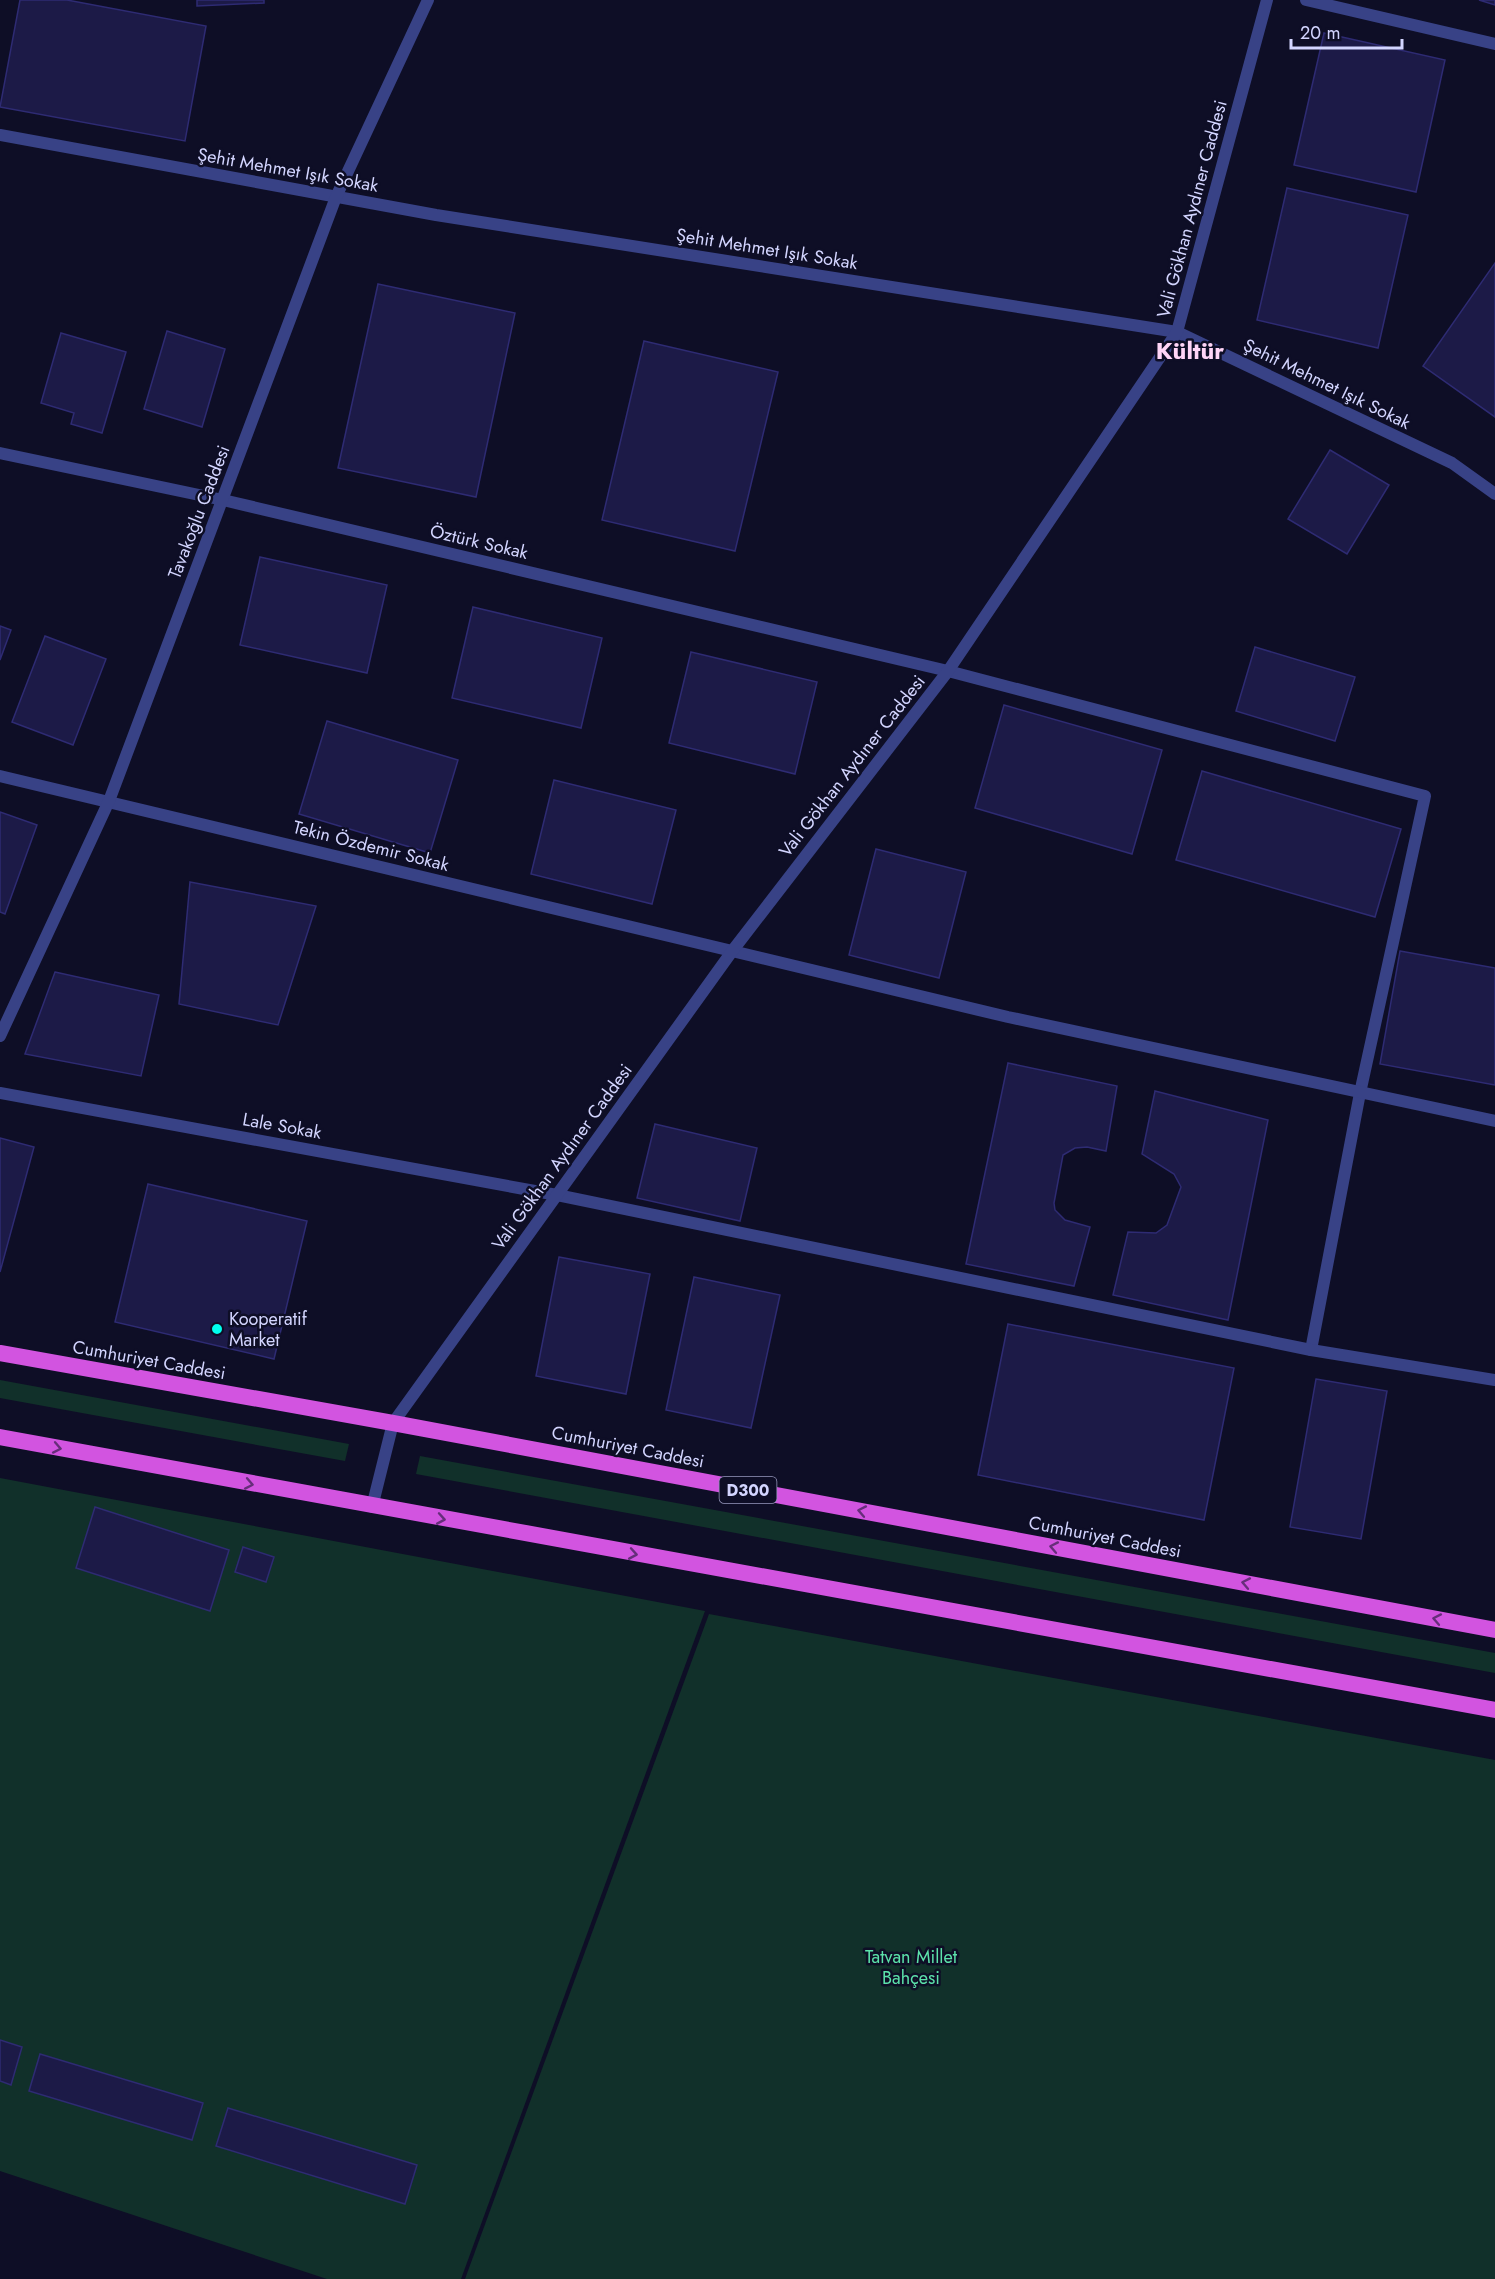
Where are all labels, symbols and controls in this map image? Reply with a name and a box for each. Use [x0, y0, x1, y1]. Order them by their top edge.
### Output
scale bar [1291, 12, 1402, 50]
text: 20 m [1300, 20, 1340, 46]
street label: Vali Gökhan Aydıner Caddesi [1150, 97, 1234, 321]
street label: Şehit Mehmet Işık Sokak [196, 141, 381, 199]
street label: Şehit Mehmet Işık Sokak [675, 222, 860, 276]
street label: Şehit Mehmet Işık Sokak [1239, 332, 1415, 436]
district label: Kültür [1156, 333, 1224, 368]
street label: Tavakoğlu Caddesi [162, 441, 236, 583]
street label: Öztürk Sokak [427, 518, 531, 566]
street label: Vali Gökhan Aydıner Caddesi [773, 670, 931, 862]
street label: Tekin Özdemir Sokak [290, 814, 452, 878]
street label: Vali Gökhan Aydıner Caddesi [486, 1059, 638, 1255]
street label: Lale Sokak [240, 1106, 324, 1146]
place label: Kooperatif Market [229, 1306, 308, 1353]
marker: Kooperatif Market [210, 1322, 224, 1336]
street label: Cumhuriyet Caddesi [70, 1334, 228, 1386]
street label: Cumhuriyet Caddesi [549, 1419, 707, 1475]
one-way arrow [52, 1441, 62, 1454]
one-way arrow [244, 1477, 254, 1490]
road number: D300 [720, 1477, 777, 1503]
one-way arrow [858, 1505, 868, 1518]
street label: Cumhuriyet Caddesi [1026, 1509, 1184, 1565]
one-way arrow [436, 1512, 446, 1525]
one-way arrow [1049, 1541, 1059, 1554]
one-way arrow [628, 1547, 638, 1560]
one-way arrow [1241, 1577, 1251, 1590]
one-way arrow [1433, 1613, 1443, 1626]
park label: Tatvan Millet Bahçesi [865, 1944, 958, 1991]

